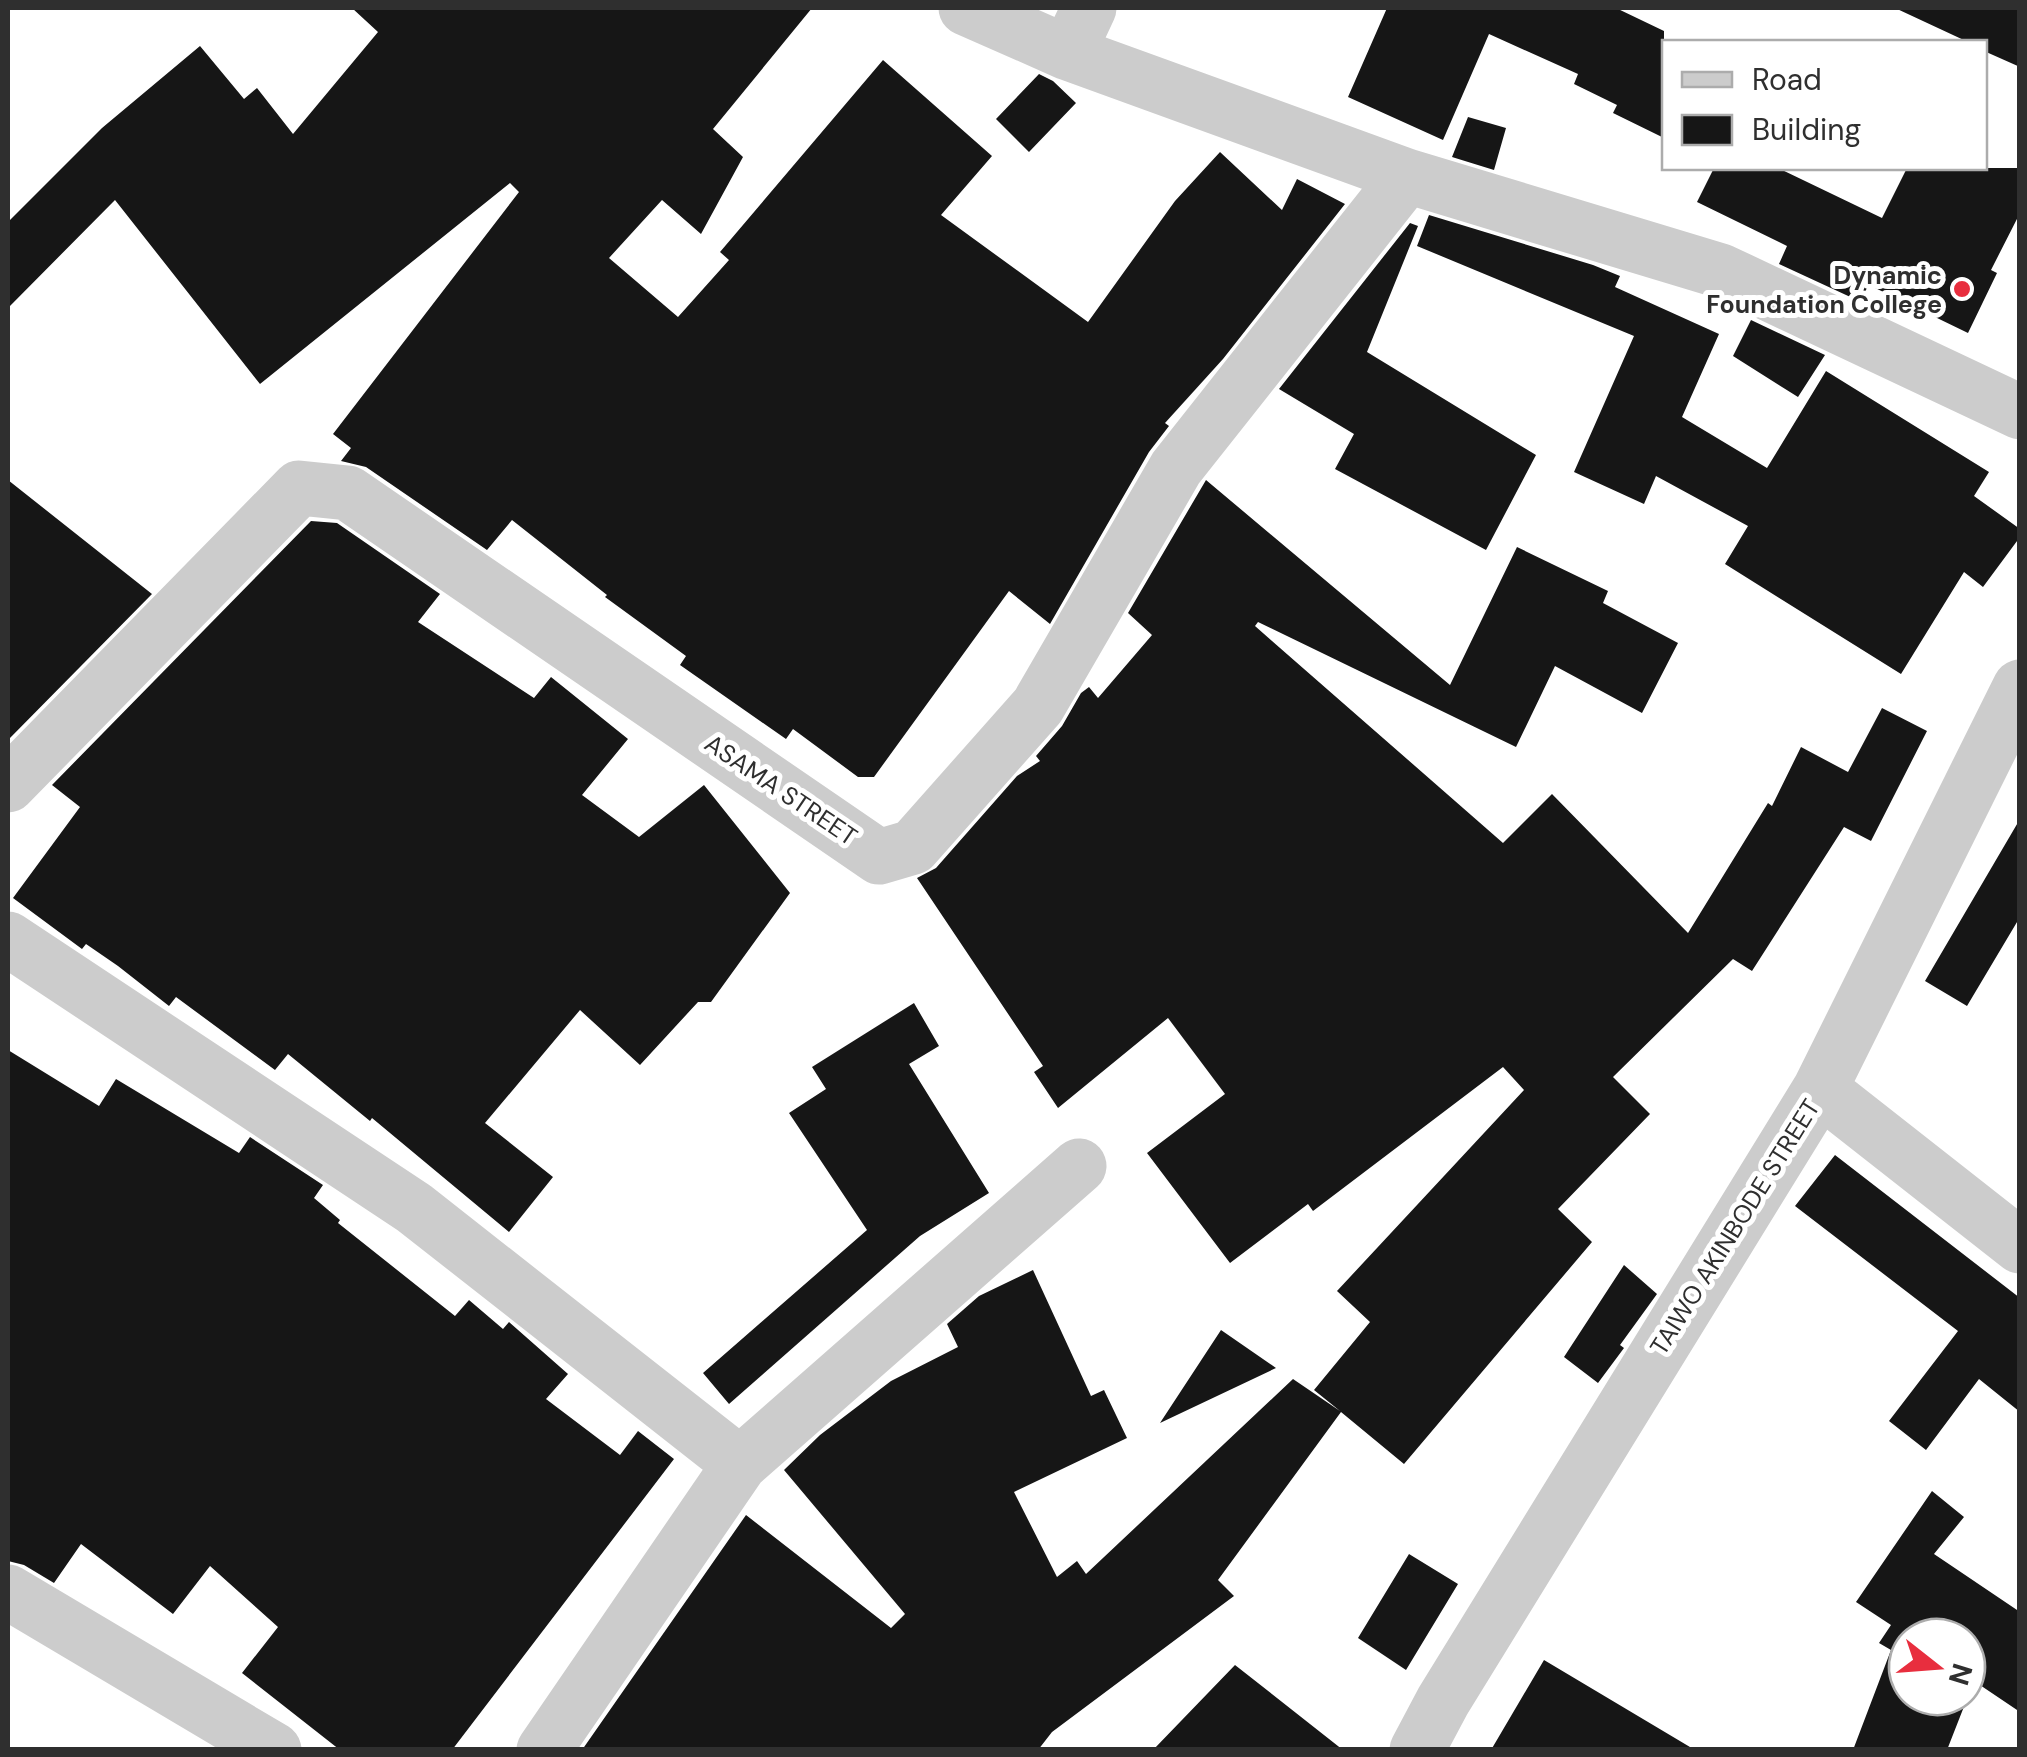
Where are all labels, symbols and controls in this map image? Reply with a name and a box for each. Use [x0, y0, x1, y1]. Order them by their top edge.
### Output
legend [1662, 40, 1987, 170]
text: Road [1752, 60, 1822, 99]
text: Building [1752, 110, 1861, 149]
place label: Dynamic Foundation College [1706, 259, 1942, 321]
marker: Dynamic Foundation College [1951, 278, 1973, 300]
street label: ASAMA STREET [698, 727, 864, 853]
street label: TAIWO AKINBODE STREET [1643, 1093, 1827, 1361]
north arrow [1887, 1617, 1987, 1717]
text: N [1940, 1659, 1981, 1689]

